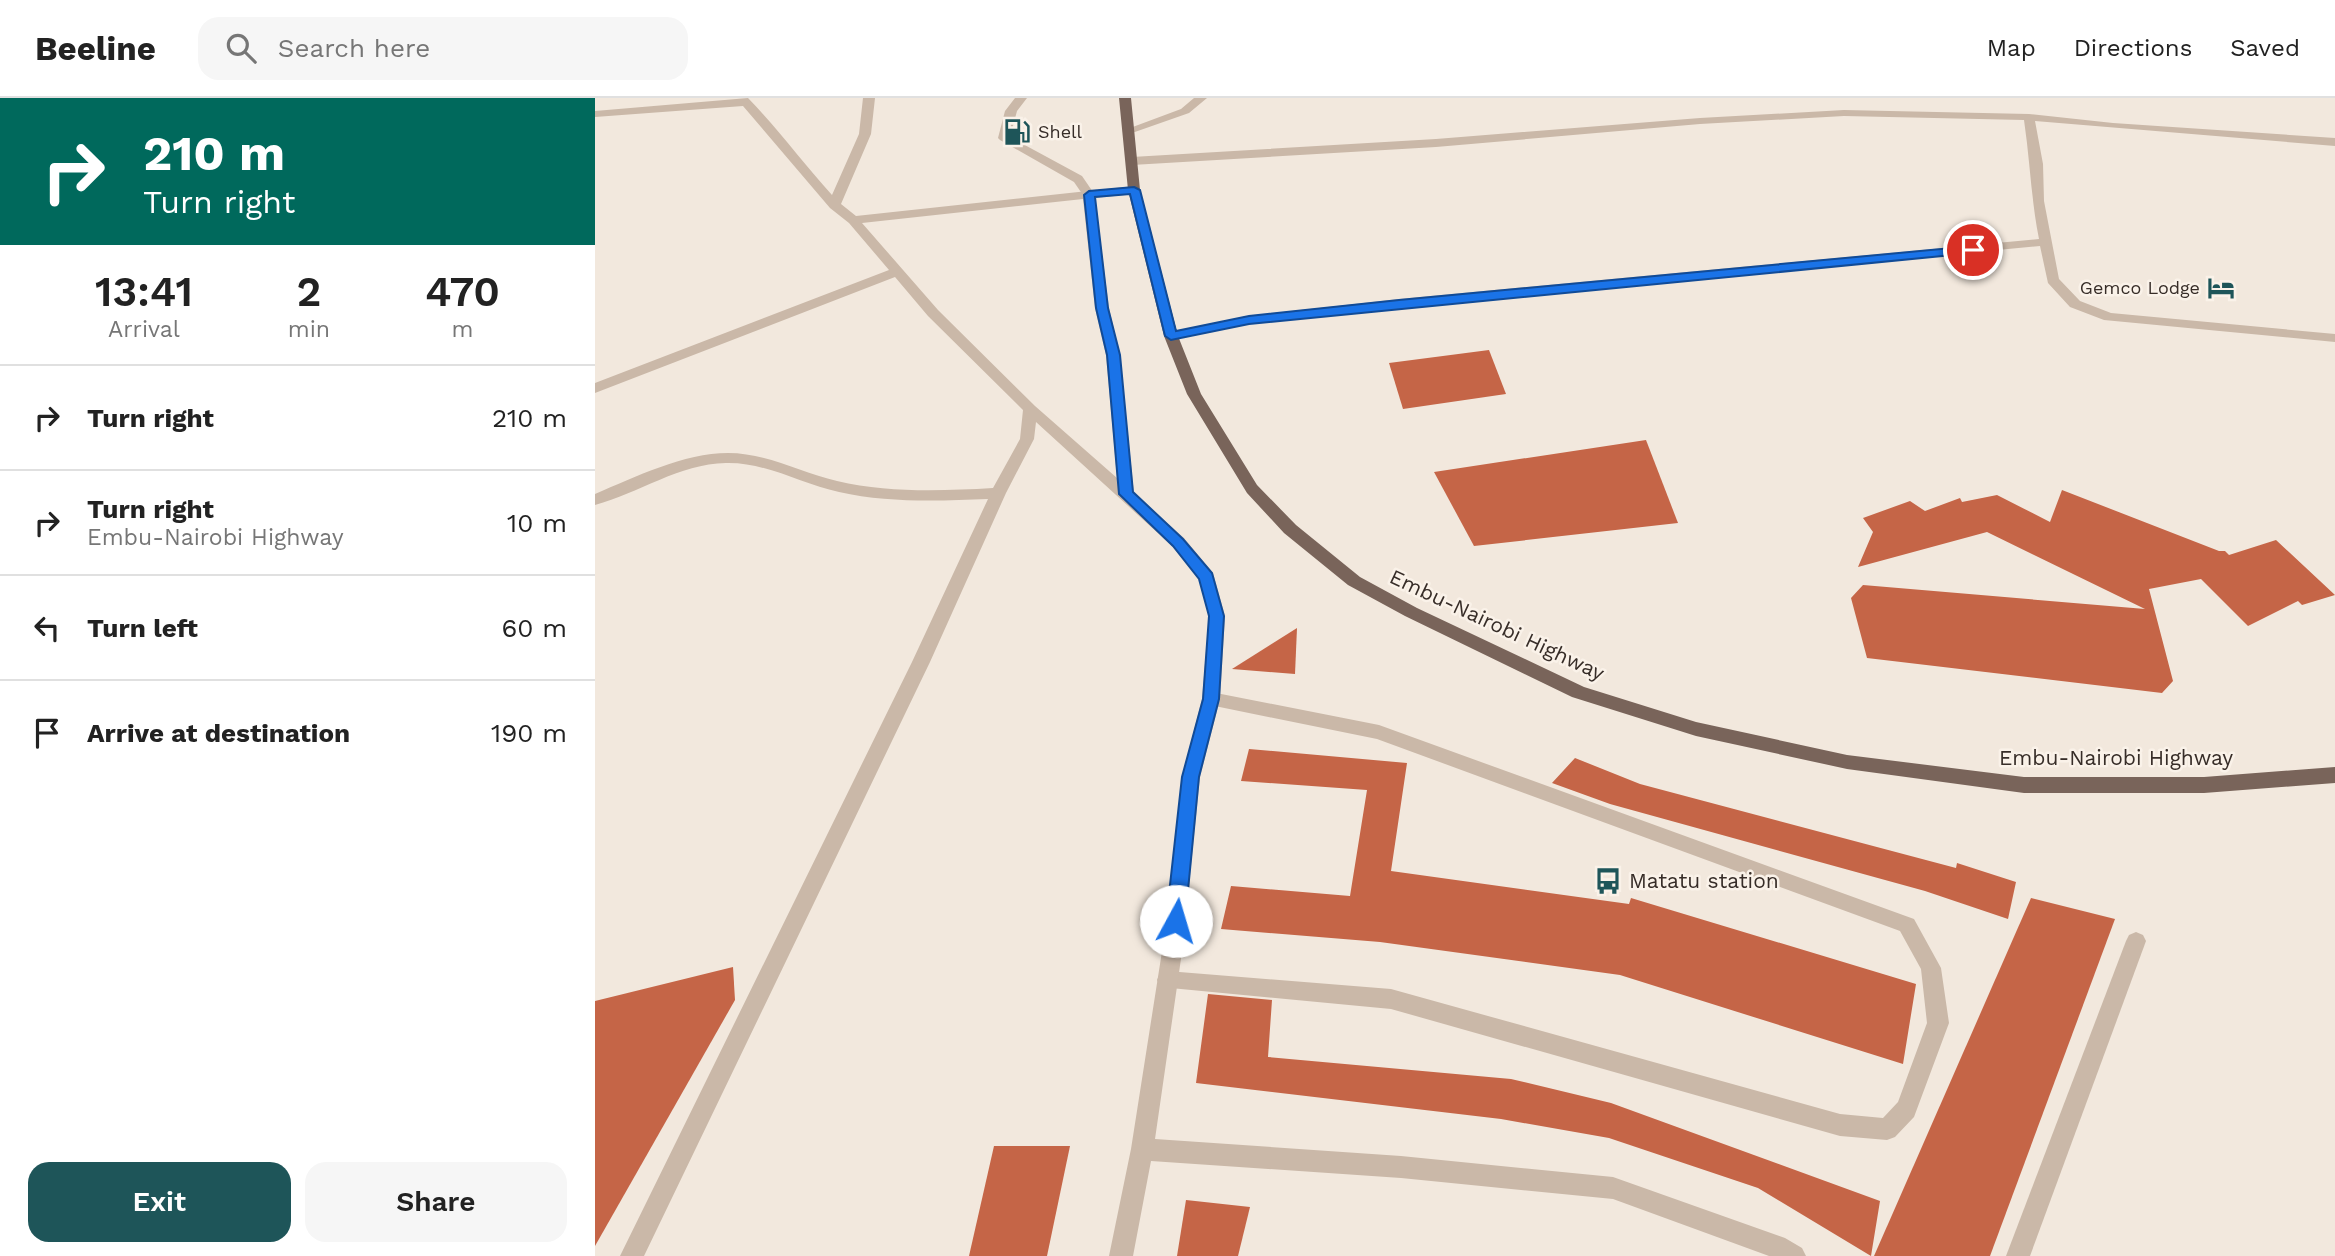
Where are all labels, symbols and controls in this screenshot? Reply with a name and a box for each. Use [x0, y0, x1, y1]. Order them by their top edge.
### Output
search box [198, 17, 688, 80]
text: Beeline [35, 29, 156, 68]
icon: search [222, 29, 260, 67]
text: Search here [278, 33, 430, 63]
text: Map [1987, 34, 2036, 62]
text: Directions [2074, 34, 2192, 62]
text: Saved [2230, 34, 2300, 62]
fuel station icon: Shell [1002, 117, 1032, 147]
place label: Shell [1038, 121, 1083, 142]
text: 210 m [143, 124, 285, 182]
icon: right [28, 126, 119, 217]
text: Turn right [143, 183, 295, 221]
pin [1943, 220, 2003, 280]
icon: arrive [1954, 231, 1992, 269]
text: 13:41 [95, 267, 193, 316]
text: 2 [297, 267, 321, 316]
text: 470 [425, 267, 500, 316]
hotel icon: Gemco Lodge [2206, 273, 2236, 303]
place label: Gemco Lodge [2080, 277, 2200, 298]
text: Arrival [108, 316, 180, 343]
text: min [288, 316, 330, 343]
text: m [452, 316, 474, 343]
icon: right [28, 399, 66, 437]
text: Turn right [87, 403, 214, 433]
text: 210 m [492, 403, 567, 433]
text: Turn right [87, 494, 214, 524]
icon: right [28, 504, 66, 542]
text: 10 m [507, 508, 567, 538]
text: Embu-Nairobi Highway [87, 524, 344, 551]
street label: Embu-Nairobi Highway [1386, 564, 1609, 685]
icon: left [28, 609, 66, 647]
text: Turn left [87, 613, 198, 643]
text: 60 m [501, 613, 567, 643]
icon: arrive [28, 714, 66, 752]
text: Arrive at destination [87, 718, 350, 748]
text: 190 m [491, 718, 567, 748]
street label: Embu-Nairobi Highway [1999, 745, 2233, 770]
bus stop icon: Matatu station [1593, 866, 1623, 896]
place label: Matatu station [1629, 868, 1779, 893]
position arrow [1139, 884, 1213, 958]
button: Exit [28, 1162, 291, 1242]
button: Share [305, 1162, 567, 1242]

